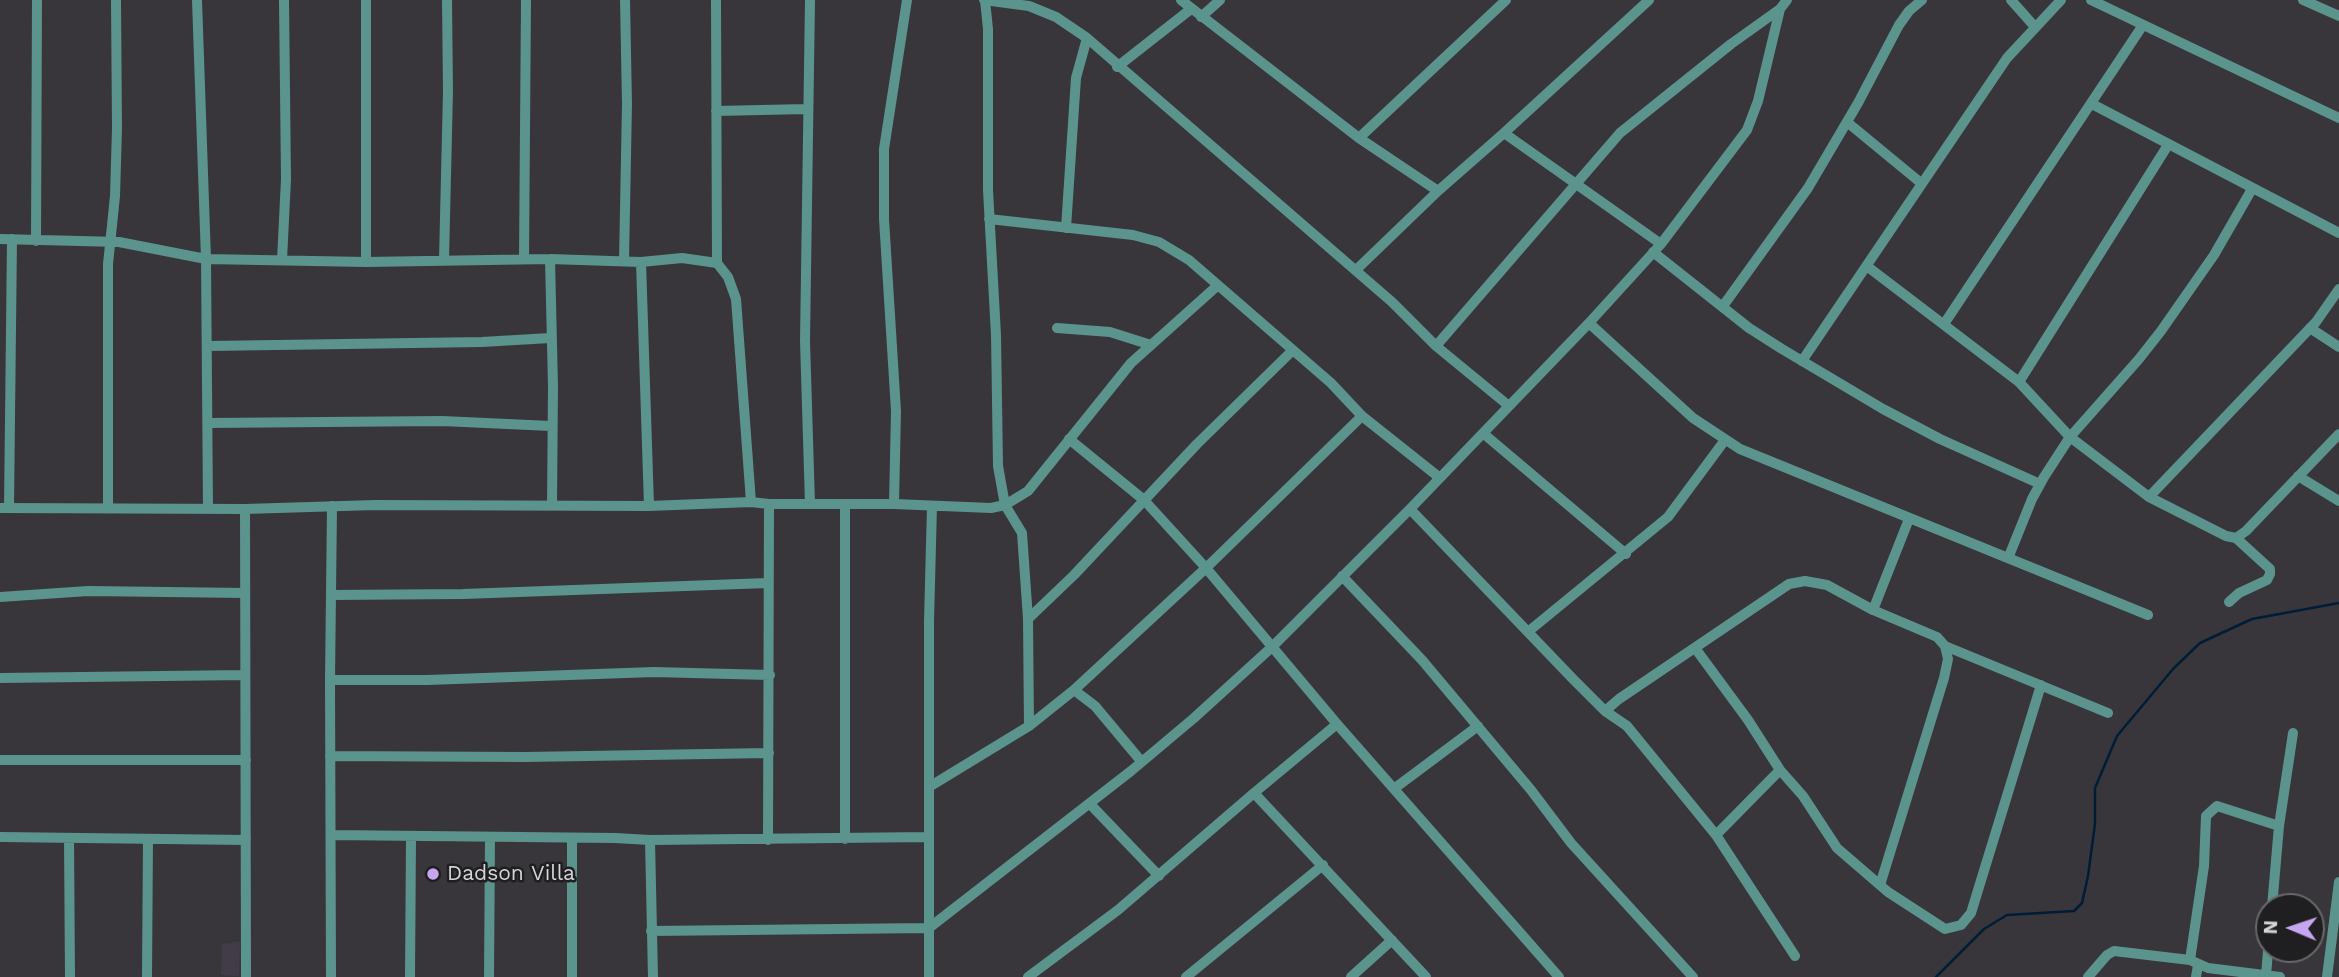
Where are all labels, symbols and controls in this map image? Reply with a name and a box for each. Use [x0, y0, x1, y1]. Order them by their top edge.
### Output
place label: Dadson Villa [447, 861, 575, 887]
marker: Dadson Villa [425, 866, 441, 882]
north arrow [2255, 893, 2325, 963]
text: N [2259, 920, 2282, 935]

